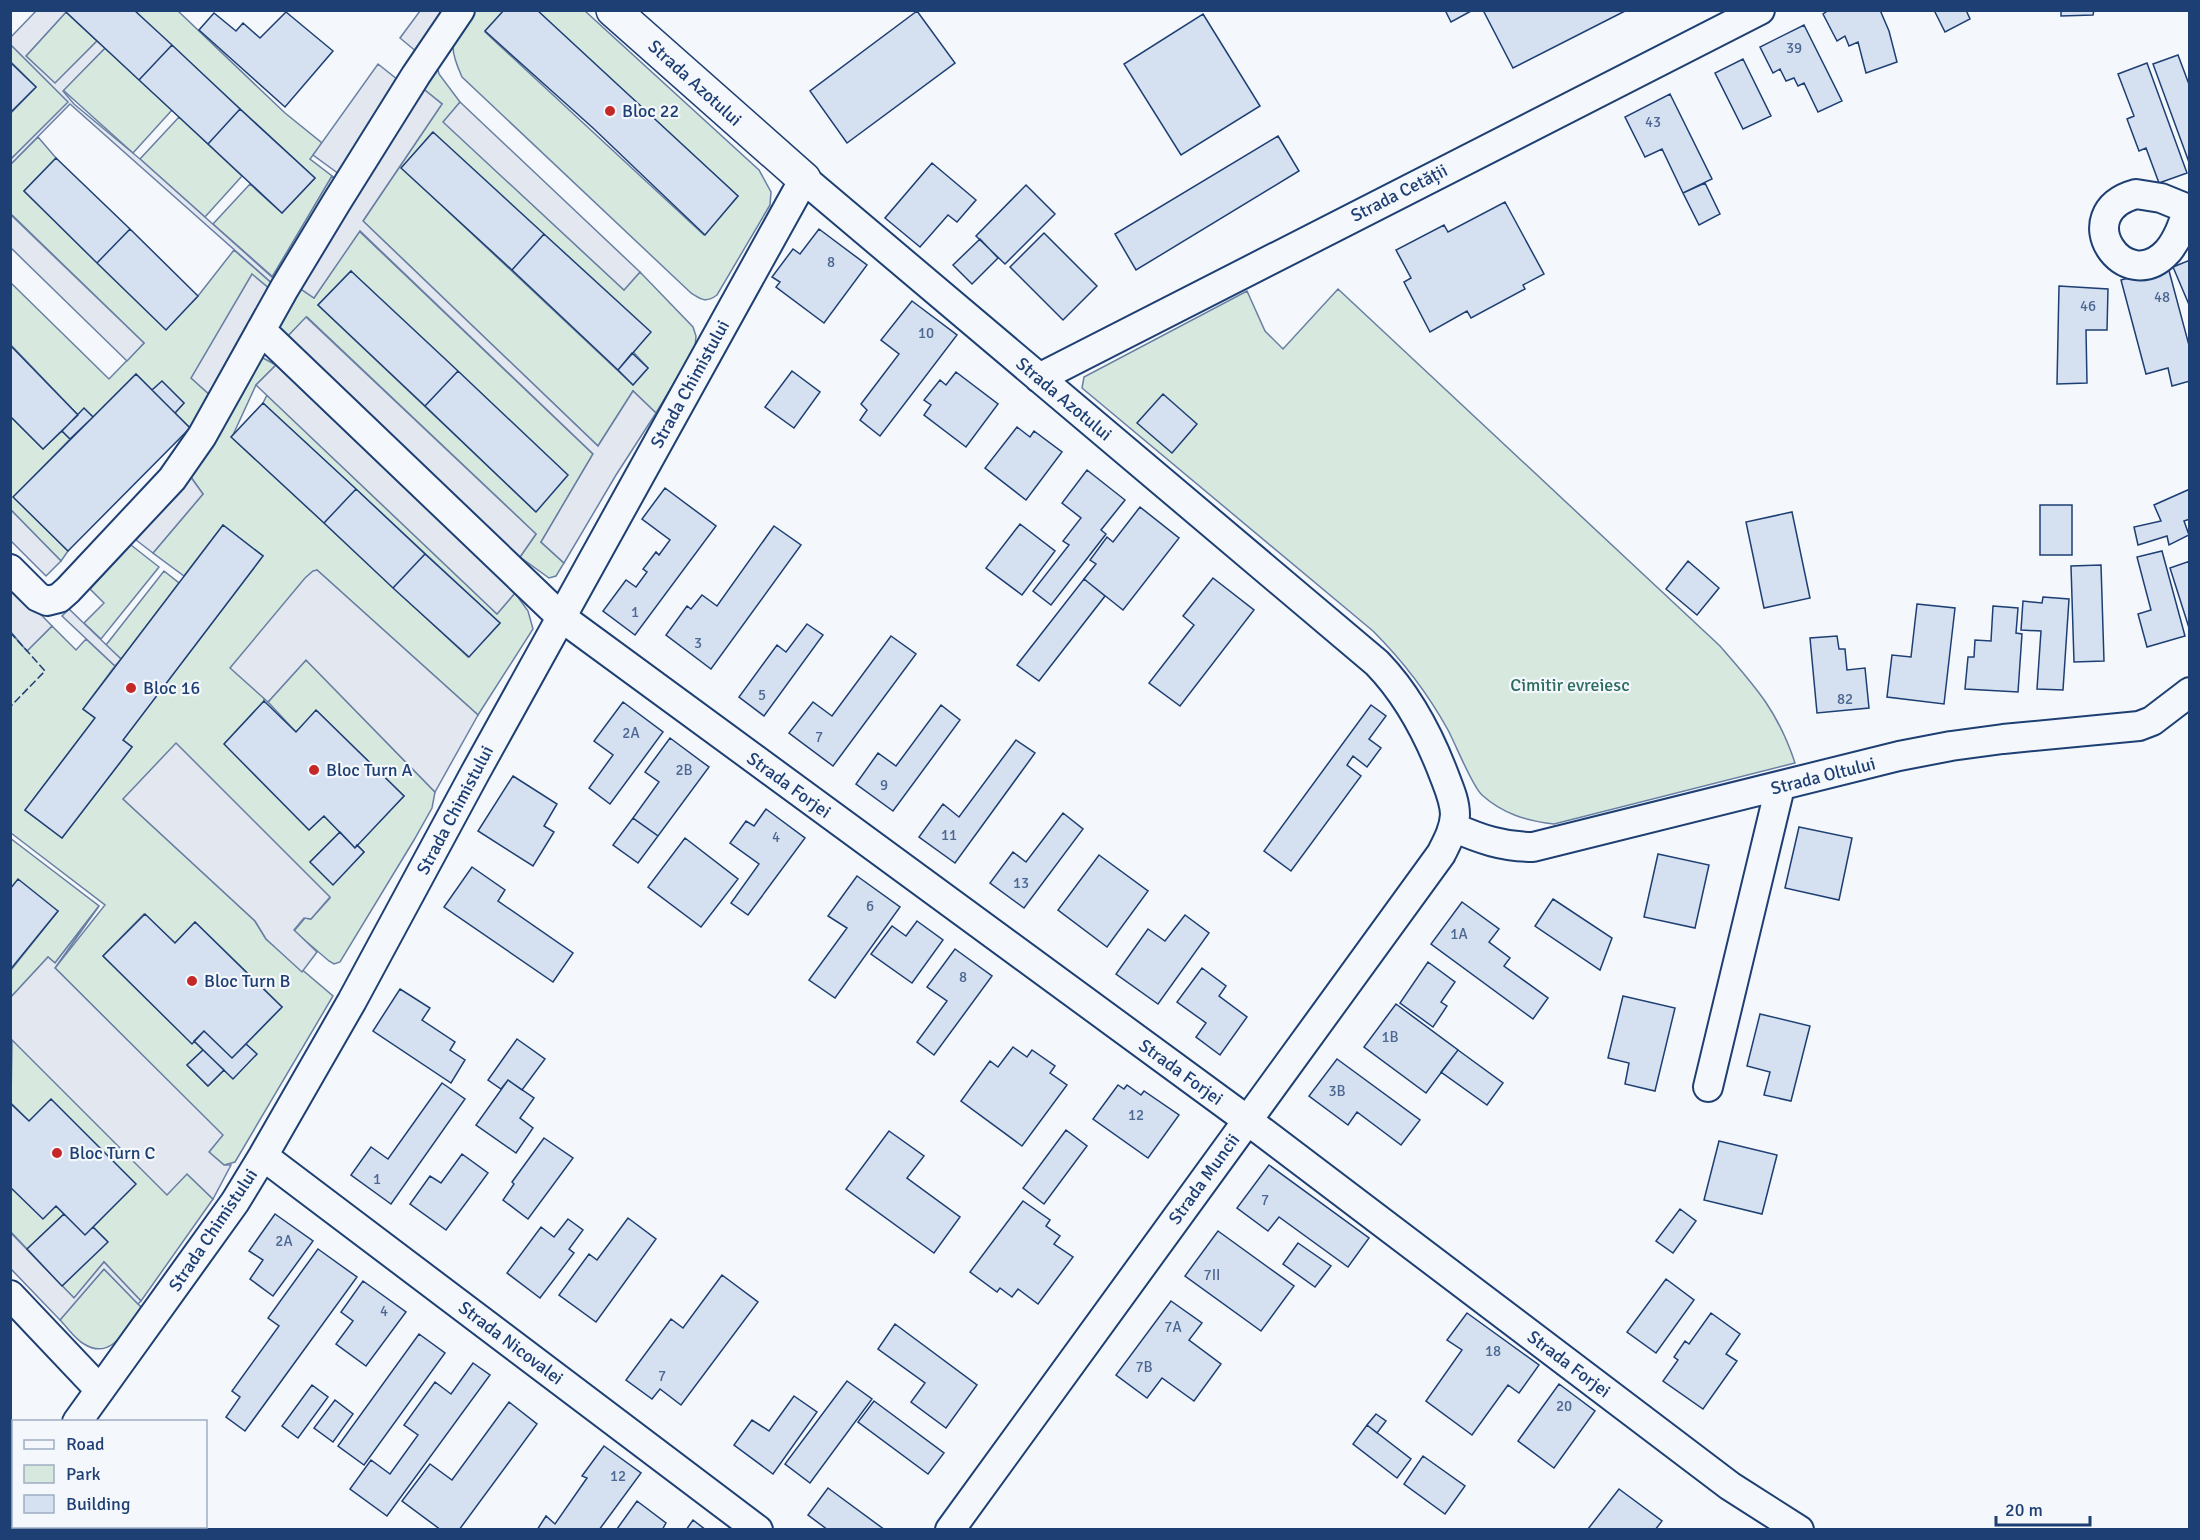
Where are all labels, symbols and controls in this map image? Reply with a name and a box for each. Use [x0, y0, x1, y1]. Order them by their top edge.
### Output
street label: Strada Azotului [644, 35, 746, 131]
house number: 39 [1786, 39, 1802, 57]
place label: Bloc 22 [622, 100, 679, 122]
marker: Bloc 22 [603, 104, 617, 118]
house number: 43 [1645, 113, 1661, 131]
street label: Strada Cetății [1347, 159, 1451, 227]
house number: 8 [827, 253, 835, 271]
house number: 48 [2154, 288, 2170, 306]
house number: 46 [2080, 297, 2096, 315]
street label: Strada Chimistului [646, 316, 734, 452]
house number: 10 [918, 324, 934, 342]
street label: Strada Azotului [1012, 353, 1116, 445]
house number: 1 [631, 603, 639, 621]
house number: 3 [694, 634, 702, 652]
park label: Cimitir evreiesc [1510, 674, 1630, 696]
place label: Bloc 16 [143, 677, 200, 699]
marker: Bloc 16 [124, 681, 138, 695]
house number: 5 [758, 686, 766, 704]
house number: 82 [1837, 690, 1853, 708]
house number: 2A [622, 724, 640, 742]
house number: 7 [815, 728, 823, 746]
street label: Strada Chimistului [412, 742, 498, 878]
street label: Strada Forjei [743, 747, 835, 823]
street label: Strada Oltului [1768, 752, 1878, 800]
place label: Bloc Turn A [326, 759, 412, 781]
house number: 2B [675, 761, 693, 779]
marker: Bloc Turn A [307, 763, 321, 777]
house number: 9 [880, 776, 888, 794]
house number: 11 [941, 826, 957, 844]
house number: 4 [772, 828, 780, 846]
house number: 13 [1013, 874, 1029, 892]
house number: 6 [866, 897, 874, 915]
house number: 1A [1450, 925, 1468, 943]
house number: 8 [959, 968, 967, 986]
place label: Bloc Turn B [204, 970, 290, 992]
marker: Bloc Turn B [185, 974, 199, 988]
house number: 1B [1381, 1028, 1399, 1046]
street label: Strada Forjei [1135, 1034, 1227, 1110]
house number: 3B [1328, 1082, 1346, 1100]
house number: 12 [1128, 1106, 1144, 1124]
street label: Strada Muncii [1164, 1129, 1244, 1229]
place label: Bloc Turn C [69, 1142, 155, 1164]
marker: Bloc Turn C [50, 1146, 64, 1160]
street label: Strada Chimistului [164, 1165, 262, 1295]
house number: 1 [373, 1170, 381, 1188]
house number: 7 [1261, 1191, 1269, 1209]
house number: 2A [275, 1232, 293, 1250]
house number: 7II [1204, 1266, 1220, 1284]
street label: Strada Nicovalei [454, 1296, 568, 1390]
house number: 4 [380, 1302, 388, 1320]
house number: 7A [1164, 1318, 1182, 1336]
street label: Strada Forjei [1523, 1326, 1615, 1402]
house number: 18 [1485, 1342, 1501, 1360]
house number: 7B [1135, 1358, 1153, 1376]
house number: 7 [658, 1367, 666, 1385]
house number: 20 [1556, 1397, 1572, 1415]
legend [12, 1420, 207, 1528]
text: Road [66, 1433, 105, 1455]
text: Park [66, 1463, 101, 1485]
house number: 12 [610, 1467, 626, 1485]
scale bar [1996, 1489, 2090, 1527]
text: Building [66, 1493, 130, 1515]
text: 20 m [2005, 1499, 2043, 1521]

